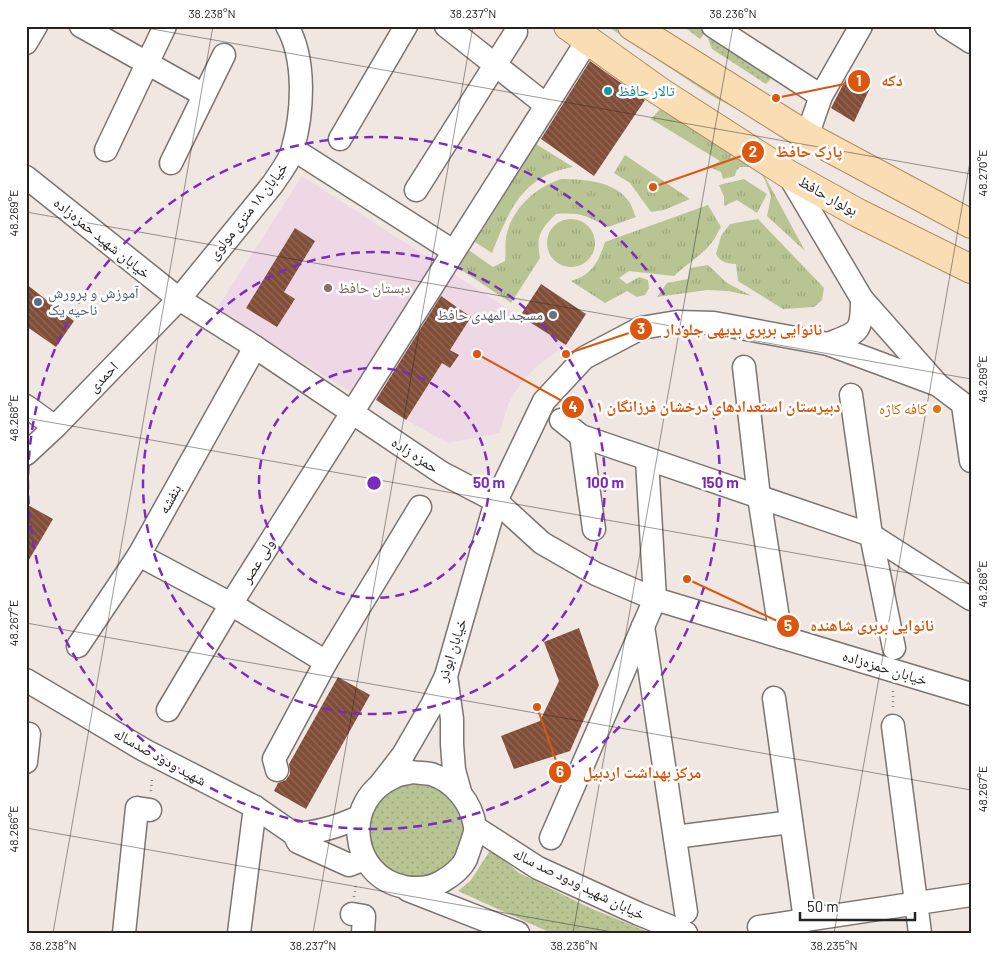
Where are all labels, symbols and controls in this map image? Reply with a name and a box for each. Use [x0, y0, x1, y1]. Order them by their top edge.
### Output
text: 38.238°N [188, 6, 236, 20]
text: 38.237°N [450, 6, 496, 20]
text: 38.236°N [709, 6, 757, 20]
callout: دکه [846, 65, 913, 96]
text: دکه [881, 70, 903, 89]
text: 1 [856, 71, 862, 89]
place label: تالار حافظ [618, 81, 675, 100]
marker: تالار حافظ [602, 85, 614, 97]
callout: پارک حافظ [740, 136, 852, 167]
text: پارک حافظ [776, 141, 842, 161]
text: 2 [749, 142, 757, 160]
text: 48.270°E [975, 150, 989, 196]
street label: خیابان ۱۸ متری مولوی [204, 158, 293, 264]
street label: بولوار حافظ [795, 172, 861, 220]
text: 48.269°E [6, 190, 20, 236]
street label: خیابان شهید حمزه‌زاده [49, 193, 155, 284]
place label: دبستان حافظ [338, 278, 411, 298]
marker: دبستان حافظ [322, 282, 334, 294]
place label: آموزش و پرورش ناحیه یک [48, 283, 140, 318]
marker: آموزش و پرورش ناحیه یک [32, 296, 44, 308]
place label: مسجد المهدی حافظ [437, 305, 543, 325]
marker: مسجد المهدی حافظ [547, 309, 559, 321]
callout: نانوایی بربری بدیهی جلودار [629, 314, 832, 345]
text: 3 [637, 319, 645, 337]
text: نانوایی بربری بدیهی جلودار [663, 319, 822, 339]
text: 48.269°E [975, 356, 989, 402]
street label: احمدی [83, 357, 123, 397]
callout: دبیرستان استعدادهای درخشان فرزانگان ۱ [561, 391, 851, 422]
text: 48.268°E [6, 395, 20, 441]
text: دبیرستان استعدادهای درخشان فرزانگان ۱ [596, 396, 841, 416]
text: 4 [568, 397, 578, 415]
place label: کافه کاژه [879, 399, 927, 418]
marker: کافه کاژه [931, 403, 943, 415]
street label: حمزه زاده [388, 432, 443, 477]
text: 50 m [473, 473, 505, 491]
text: 100 m [586, 473, 624, 491]
text: 150 m [701, 473, 739, 491]
centre of rings [365, 474, 383, 492]
street label: بنفشه [154, 481, 185, 517]
street label: ولی عصر [236, 535, 279, 588]
text: 48.268°E [975, 561, 989, 607]
text: 48.267°E [6, 600, 20, 646]
callout: نانوایی بربری شاهنده [775, 610, 944, 641]
street label: خیابان ابوذر [432, 615, 472, 685]
text: نانوایی بربری شاهنده [810, 615, 934, 635]
text: 5 [784, 616, 792, 634]
street label: خیابان حمزه‌زاده [840, 646, 930, 691]
street label: شهید ودود صدساله [111, 723, 210, 790]
callout: مرکز بهداشت اردبیل [548, 756, 712, 787]
text: 6 [556, 762, 564, 780]
text: مرکز بهداشت اردبیل [583, 762, 701, 782]
text: 48.267°E [975, 766, 989, 812]
text: 48.266°E [6, 806, 20, 852]
street label: خیابان شهید ودود صد ساله [510, 843, 649, 925]
scale bar [800, 889, 914, 921]
text: 50 m [807, 897, 839, 915]
text: 38.238°N [29, 938, 77, 952]
text: 38.237°N [290, 938, 336, 952]
text: 38.236°N [550, 938, 598, 952]
text: 38.235°N [810, 938, 858, 952]

